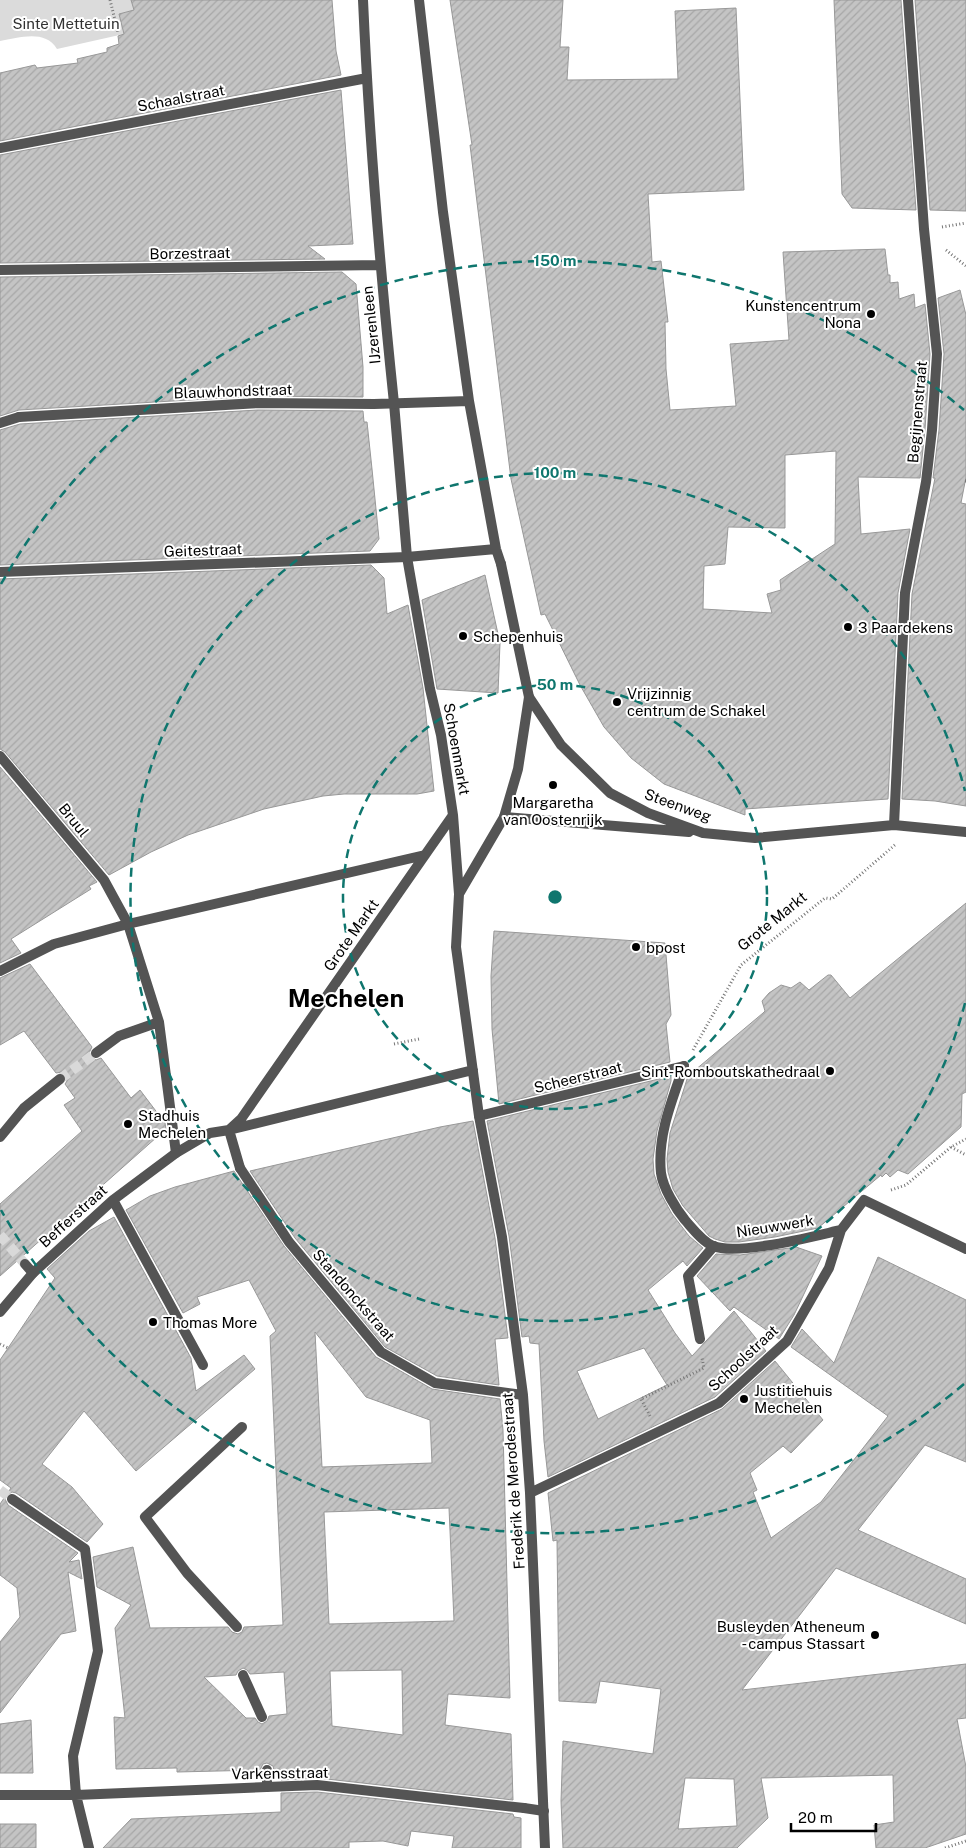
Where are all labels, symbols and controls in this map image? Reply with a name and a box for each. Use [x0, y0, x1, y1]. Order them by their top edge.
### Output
park label: Sinte Mettetuin [12, 15, 120, 32]
street label: Schaalstraat [136, 81, 226, 115]
street label: Borzestraat [149, 244, 231, 262]
text: 150 m [533, 252, 577, 269]
street label: IJzerenleen [358, 285, 384, 365]
place label: Kunstencentrum Nona [745, 297, 861, 331]
marker: Kunstencentrum Nona [865, 308, 877, 320]
street label: Begijnenstraat [904, 360, 930, 464]
street label: Blauwhondstraat [173, 380, 293, 402]
text: 100 m [534, 464, 576, 481]
street label: Geitestraat [164, 540, 243, 560]
place label: 3 Paardekens [858, 619, 953, 636]
marker: 3 Paardekens [842, 621, 854, 633]
place label: Schepenhuis [473, 628, 563, 645]
marker: Schepenhuis [457, 630, 469, 642]
text: 50 m [537, 676, 573, 693]
place label: Vrijzinnig centrum de Schakel [627, 685, 766, 719]
marker: Vrijzinnig centrum de Schakel [611, 696, 623, 708]
street label: Schoenmarkt [441, 701, 474, 797]
marker: Margaretha van Oostenrijk [547, 779, 559, 791]
street label: Steenweg [642, 785, 714, 825]
place label: Margaretha van Oostenrijk [503, 794, 603, 828]
street label: Bruul [55, 800, 93, 840]
centre of rings [546, 888, 564, 906]
street label: Grote Markt [734, 888, 810, 954]
street label: Grote Markt [320, 896, 382, 974]
place label: bpost [646, 939, 686, 956]
marker: bpost [630, 941, 642, 953]
district label: Mechelen [288, 983, 404, 1013]
street label: Scheerstraat [532, 1058, 624, 1096]
place label: Sint-Romboutskathedraal [641, 1063, 820, 1080]
marker: Sint-Romboutskathedraal [824, 1065, 836, 1077]
place label: Stadhuis Mechelen [138, 1107, 206, 1141]
marker: Stadhuis Mechelen [122, 1118, 134, 1130]
street label: Befferstraat [36, 1181, 110, 1251]
street label: Nieuwwerk [735, 1211, 815, 1241]
street label: Standonckstraat [310, 1246, 399, 1344]
place label: Thomas More [163, 1314, 257, 1331]
marker: Thomas More [147, 1316, 159, 1328]
street label: Schoolstraat [705, 1321, 781, 1395]
place label: Justitiehuis Mechelen [754, 1382, 832, 1416]
street label: Frederik de Merodestraat [498, 1392, 528, 1570]
marker: Justitiehuis Mechelen [738, 1393, 750, 1405]
place label: Busleyden Atheneum - campus Stassart [717, 1618, 865, 1652]
marker: Busleyden Atheneum - campus Stassart [869, 1629, 881, 1641]
street label: Varkensstraat [231, 1764, 329, 1782]
scale bar [791, 1800, 876, 1832]
text: 20 m [798, 1809, 833, 1826]

